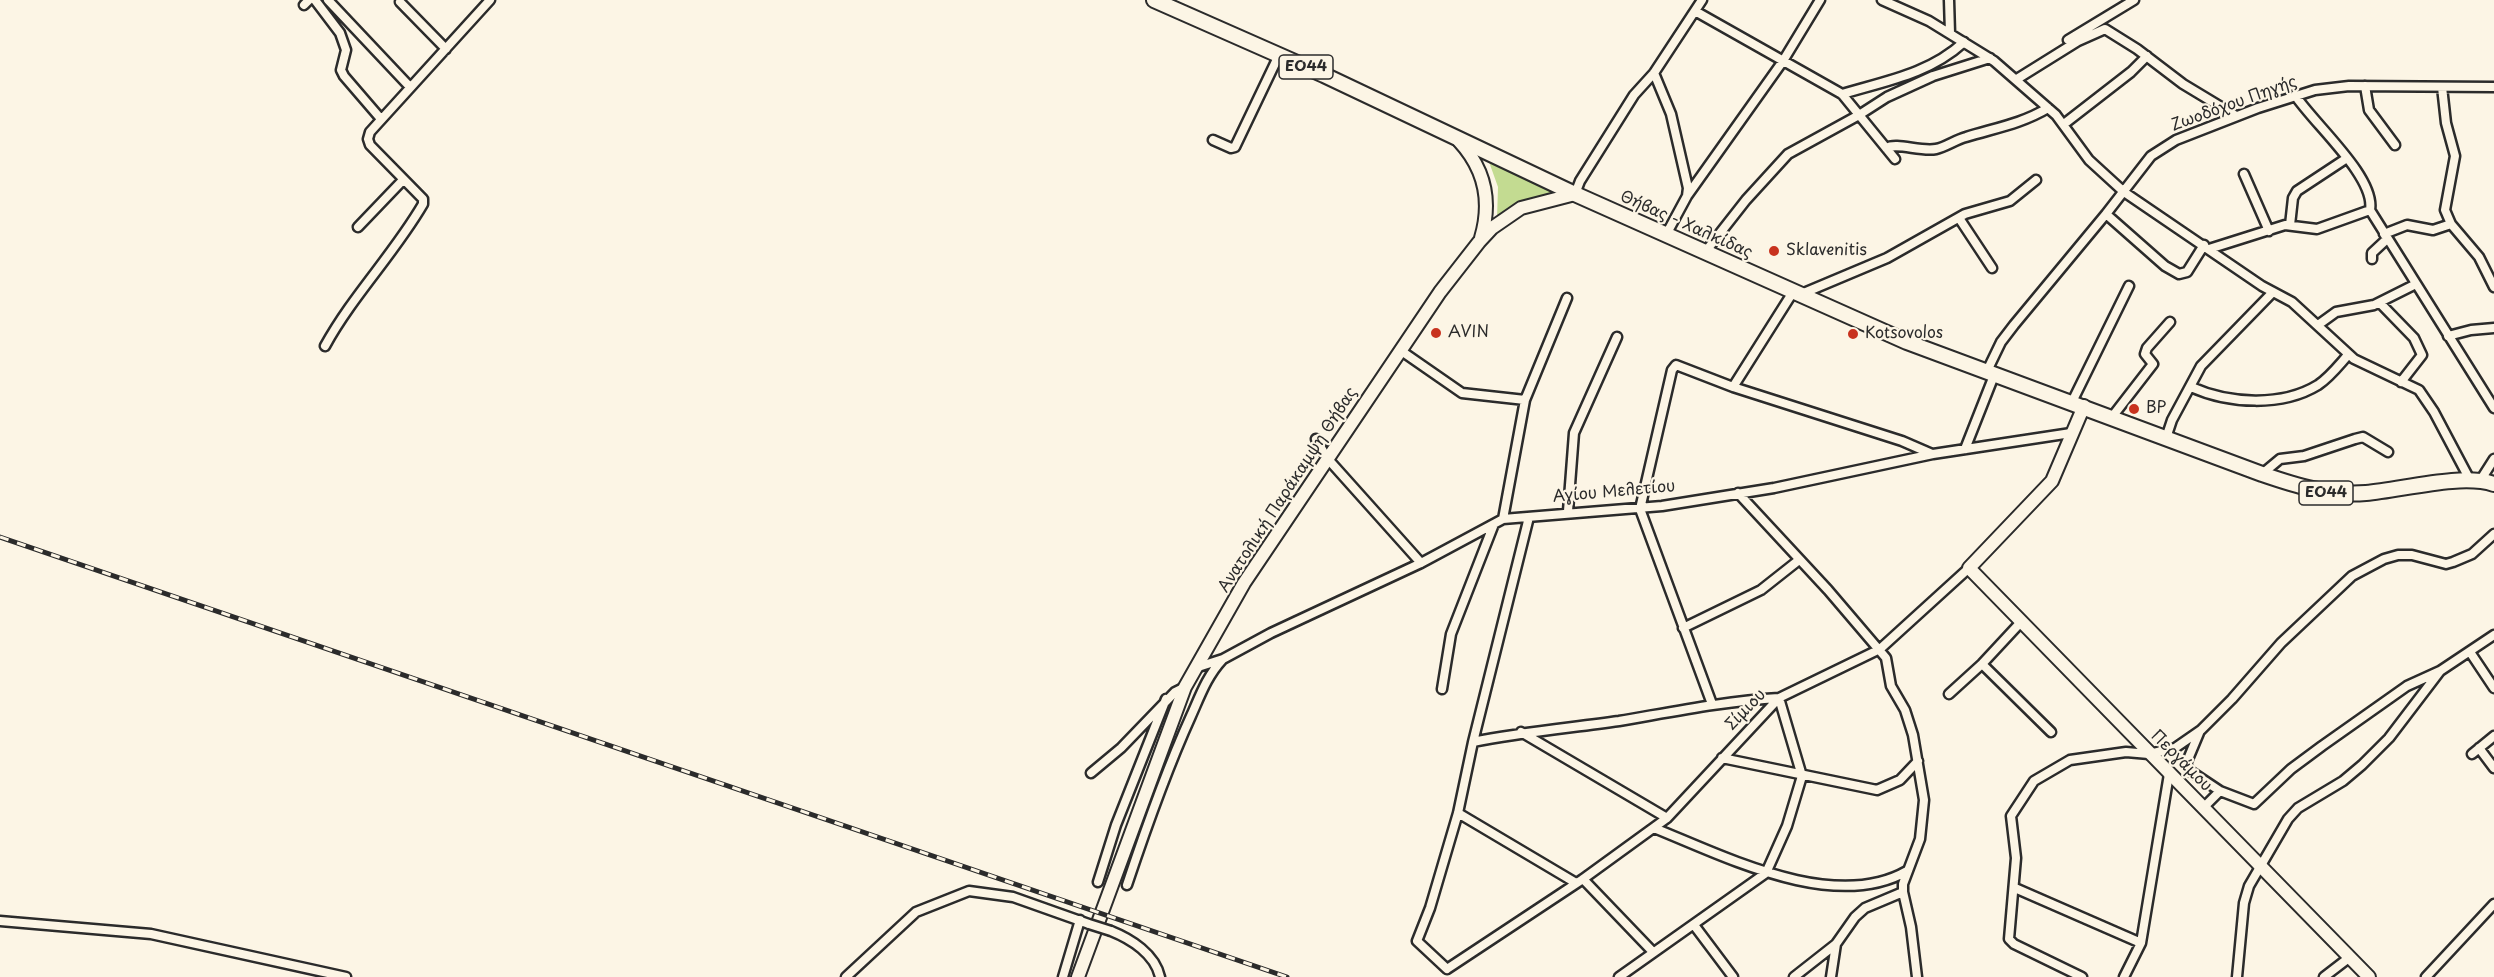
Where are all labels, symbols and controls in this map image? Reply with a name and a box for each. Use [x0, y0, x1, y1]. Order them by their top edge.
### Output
road number: ΕΟ44 [1279, 55, 1333, 79]
street label: Ζωοδόχου Πηγής [2168, 72, 2300, 136]
street label: Θήβας - Χαλκίδας [1617, 187, 1755, 263]
place label: Sklavenitis [1786, 241, 1867, 261]
marker: Sklavenitis [1767, 244, 1781, 258]
place label: AVIN [1448, 323, 1489, 343]
place label: Kotsovolos [1865, 324, 1943, 344]
marker: AVIN [1429, 326, 1443, 340]
marker: Kotsovolos [1846, 327, 1860, 341]
street label: Ανατολική Παράκαμψη Θήβας [1215, 384, 1361, 596]
place label: BP [2146, 399, 2166, 419]
marker: BP [2127, 402, 2141, 416]
street label: Αγίου Μελετίου [1552, 477, 1676, 507]
road number: ΕΟ44 [2299, 481, 2353, 505]
street label: Σίμιου [1722, 686, 1770, 734]
street label: Περγάμου [2146, 726, 2216, 796]

